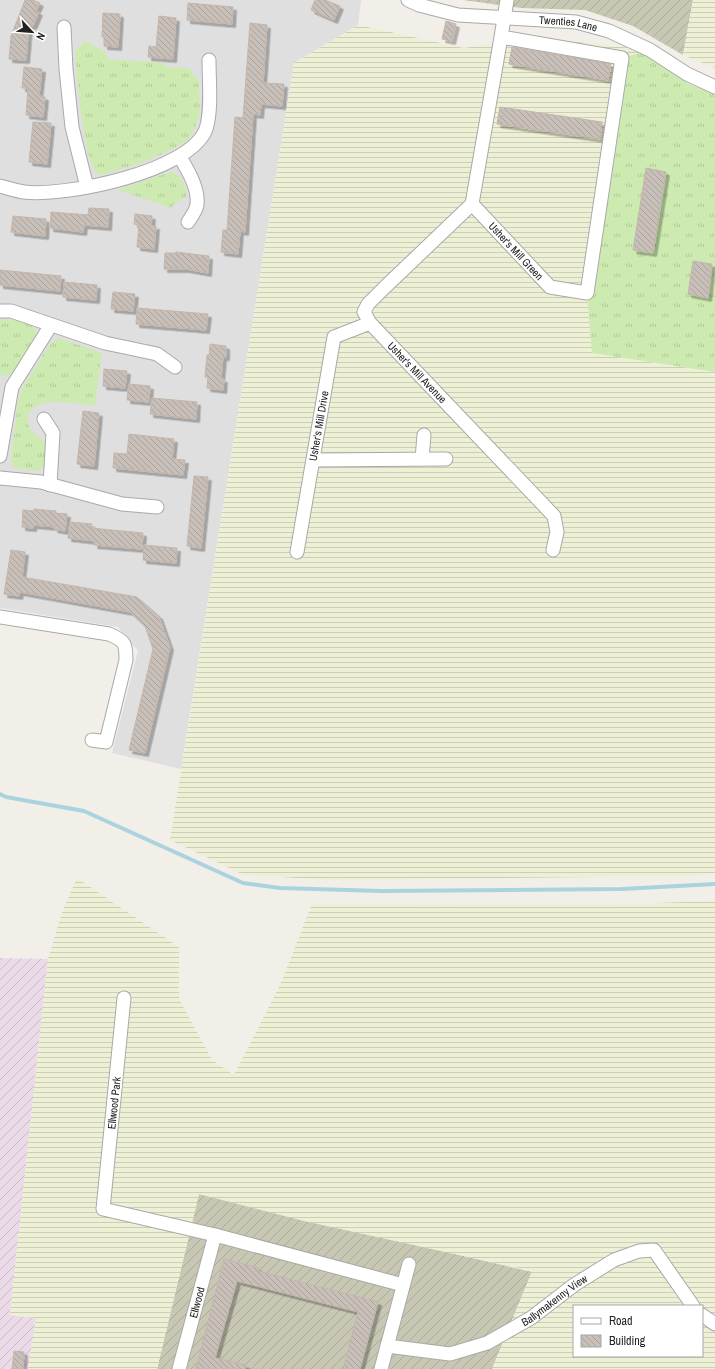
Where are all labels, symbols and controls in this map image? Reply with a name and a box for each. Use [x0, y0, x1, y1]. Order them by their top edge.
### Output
north arrow [12, 12, 52, 52]
street label: Twenties Lane [539, 13, 599, 35]
text: N [33, 30, 49, 42]
street label: Usher's Mill Green [486, 219, 546, 283]
street label: Usher's Mill Avenue [385, 339, 450, 406]
street label: Usher's Mill Drive [306, 390, 332, 462]
street label: Ellwood Park [104, 1076, 124, 1130]
street label: Ballymakenny View [519, 1271, 590, 1329]
street label: Ellwood [186, 1285, 208, 1319]
legend [573, 1305, 703, 1357]
text: Road [609, 1313, 633, 1329]
text: Building [609, 1333, 646, 1349]

